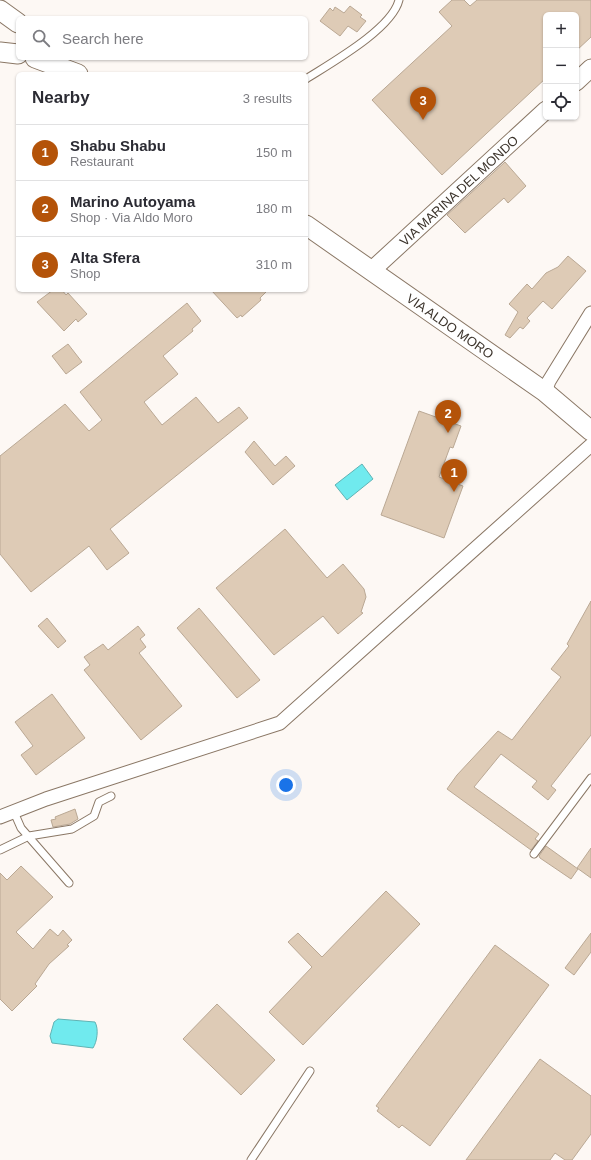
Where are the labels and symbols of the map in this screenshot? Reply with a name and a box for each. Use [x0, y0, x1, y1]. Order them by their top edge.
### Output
pin: 3 [410, 87, 436, 120]
street label: VIA MARINA DEL MONDO [396, 132, 521, 249]
street label: VIA ALDO MORO [404, 290, 497, 361]
pin: 2 [435, 400, 461, 433]
pin: 1 [441, 459, 467, 492]
your location [276, 775, 296, 795]

